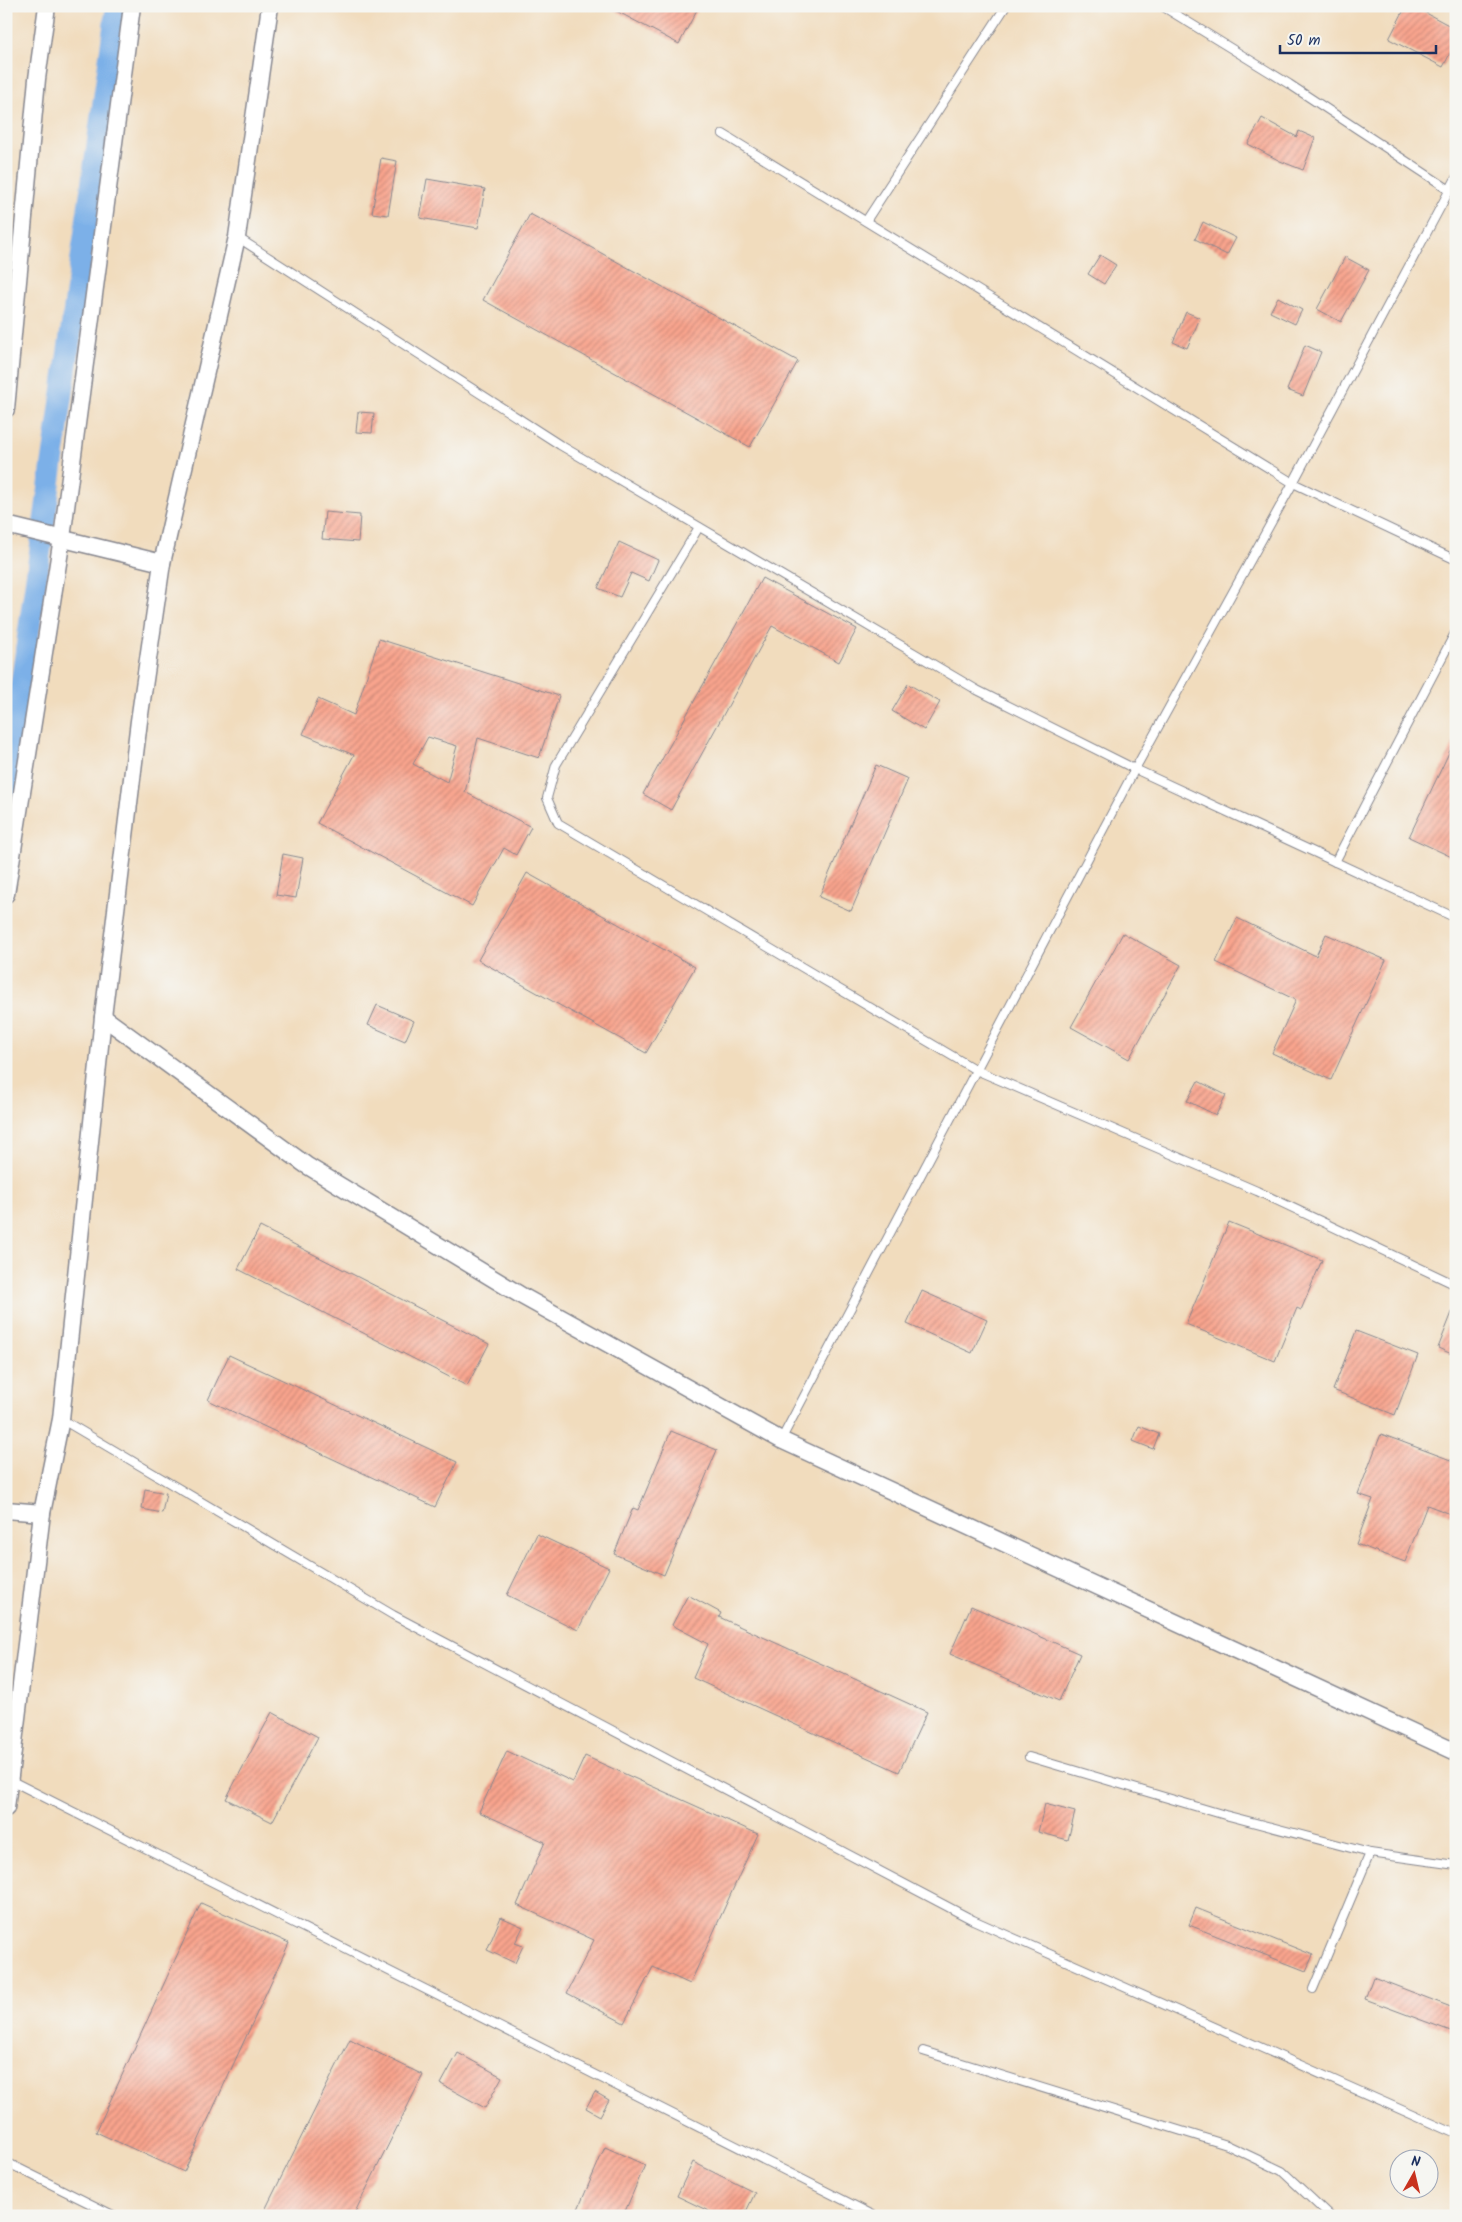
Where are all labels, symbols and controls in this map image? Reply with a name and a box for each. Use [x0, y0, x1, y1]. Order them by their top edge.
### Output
scale bar [1280, 22, 1436, 54]
text: 50 m [1287, 29, 1321, 53]
north arrow [1390, 2150, 1440, 2200]
text: N [1410, 2151, 1422, 2174]

